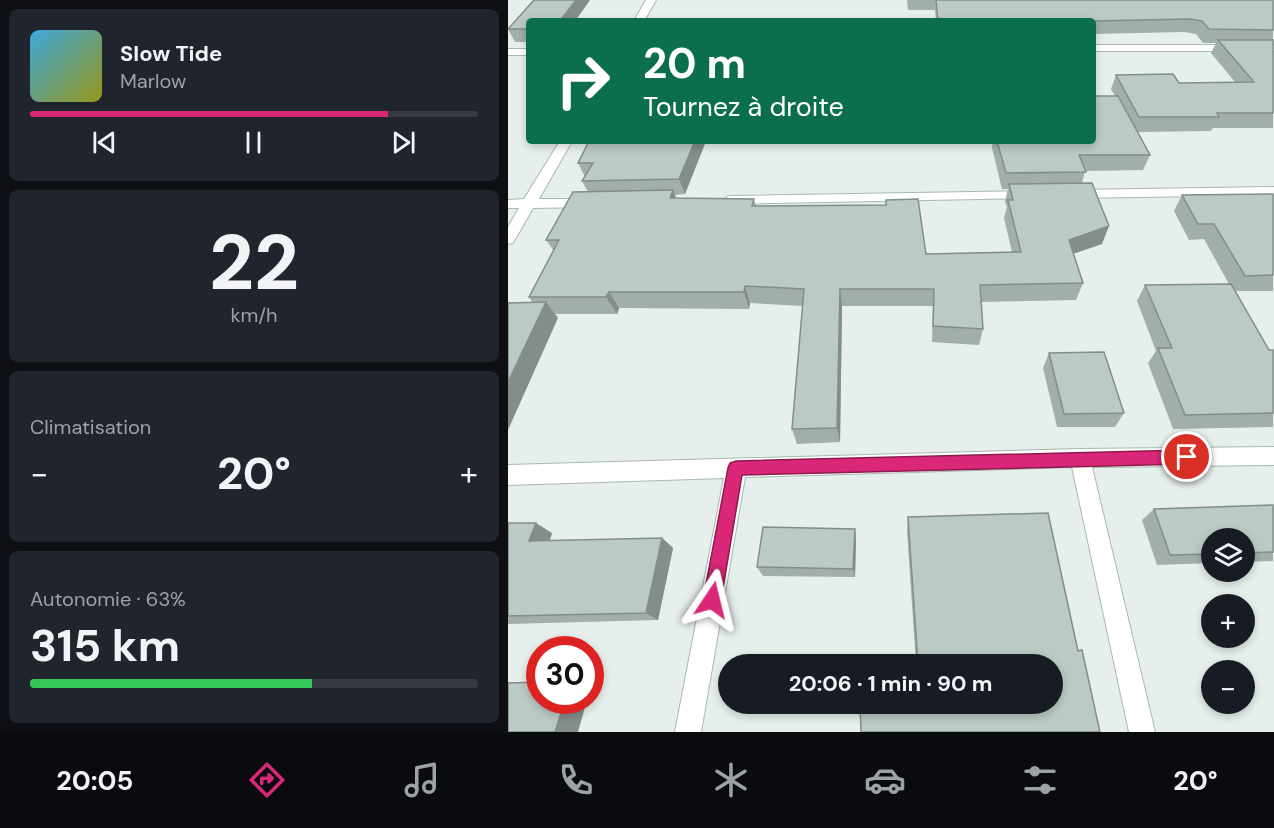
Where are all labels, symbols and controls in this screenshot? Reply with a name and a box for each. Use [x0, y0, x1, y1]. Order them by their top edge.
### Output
text: 20 m [643, 36, 746, 91]
text: Slow Tide [120, 39, 222, 68]
icon: right [544, 42, 622, 120]
text: Marlow [120, 68, 186, 94]
text: Tournez à droite [643, 89, 844, 124]
icon: previous [88, 126, 121, 159]
icon: pause [237, 126, 270, 159]
icon: next [387, 126, 420, 159]
text: 22 [209, 212, 299, 313]
text: km/h [230, 302, 278, 328]
text: Climatisation [30, 414, 151, 440]
pin [1161, 431, 1212, 482]
icon: arrive [1170, 440, 1203, 473]
text: 20° [217, 444, 291, 503]
text: − [30, 452, 48, 495]
text: + [460, 452, 478, 495]
map controls [1201, 528, 1255, 714]
button: layers [1201, 528, 1255, 582]
position arrow [680, 568, 744, 632]
text: Autonomie · 63% [30, 586, 186, 612]
button: + [1201, 594, 1255, 648]
text: 315 km [30, 616, 180, 675]
speed limit sign: 30 [526, 636, 604, 714]
button: − [1201, 660, 1255, 714]
text: 20:06 · 1 min · 90 m [789, 669, 992, 698]
icon: directions [246, 759, 288, 801]
icon: music [401, 759, 443, 801]
icon: phone [555, 759, 597, 801]
icon: climate [710, 759, 752, 801]
icon: car [864, 759, 906, 801]
icon: filters [1019, 759, 1061, 801]
text: 20:05 [56, 763, 133, 798]
text: 20° [1173, 763, 1218, 798]

